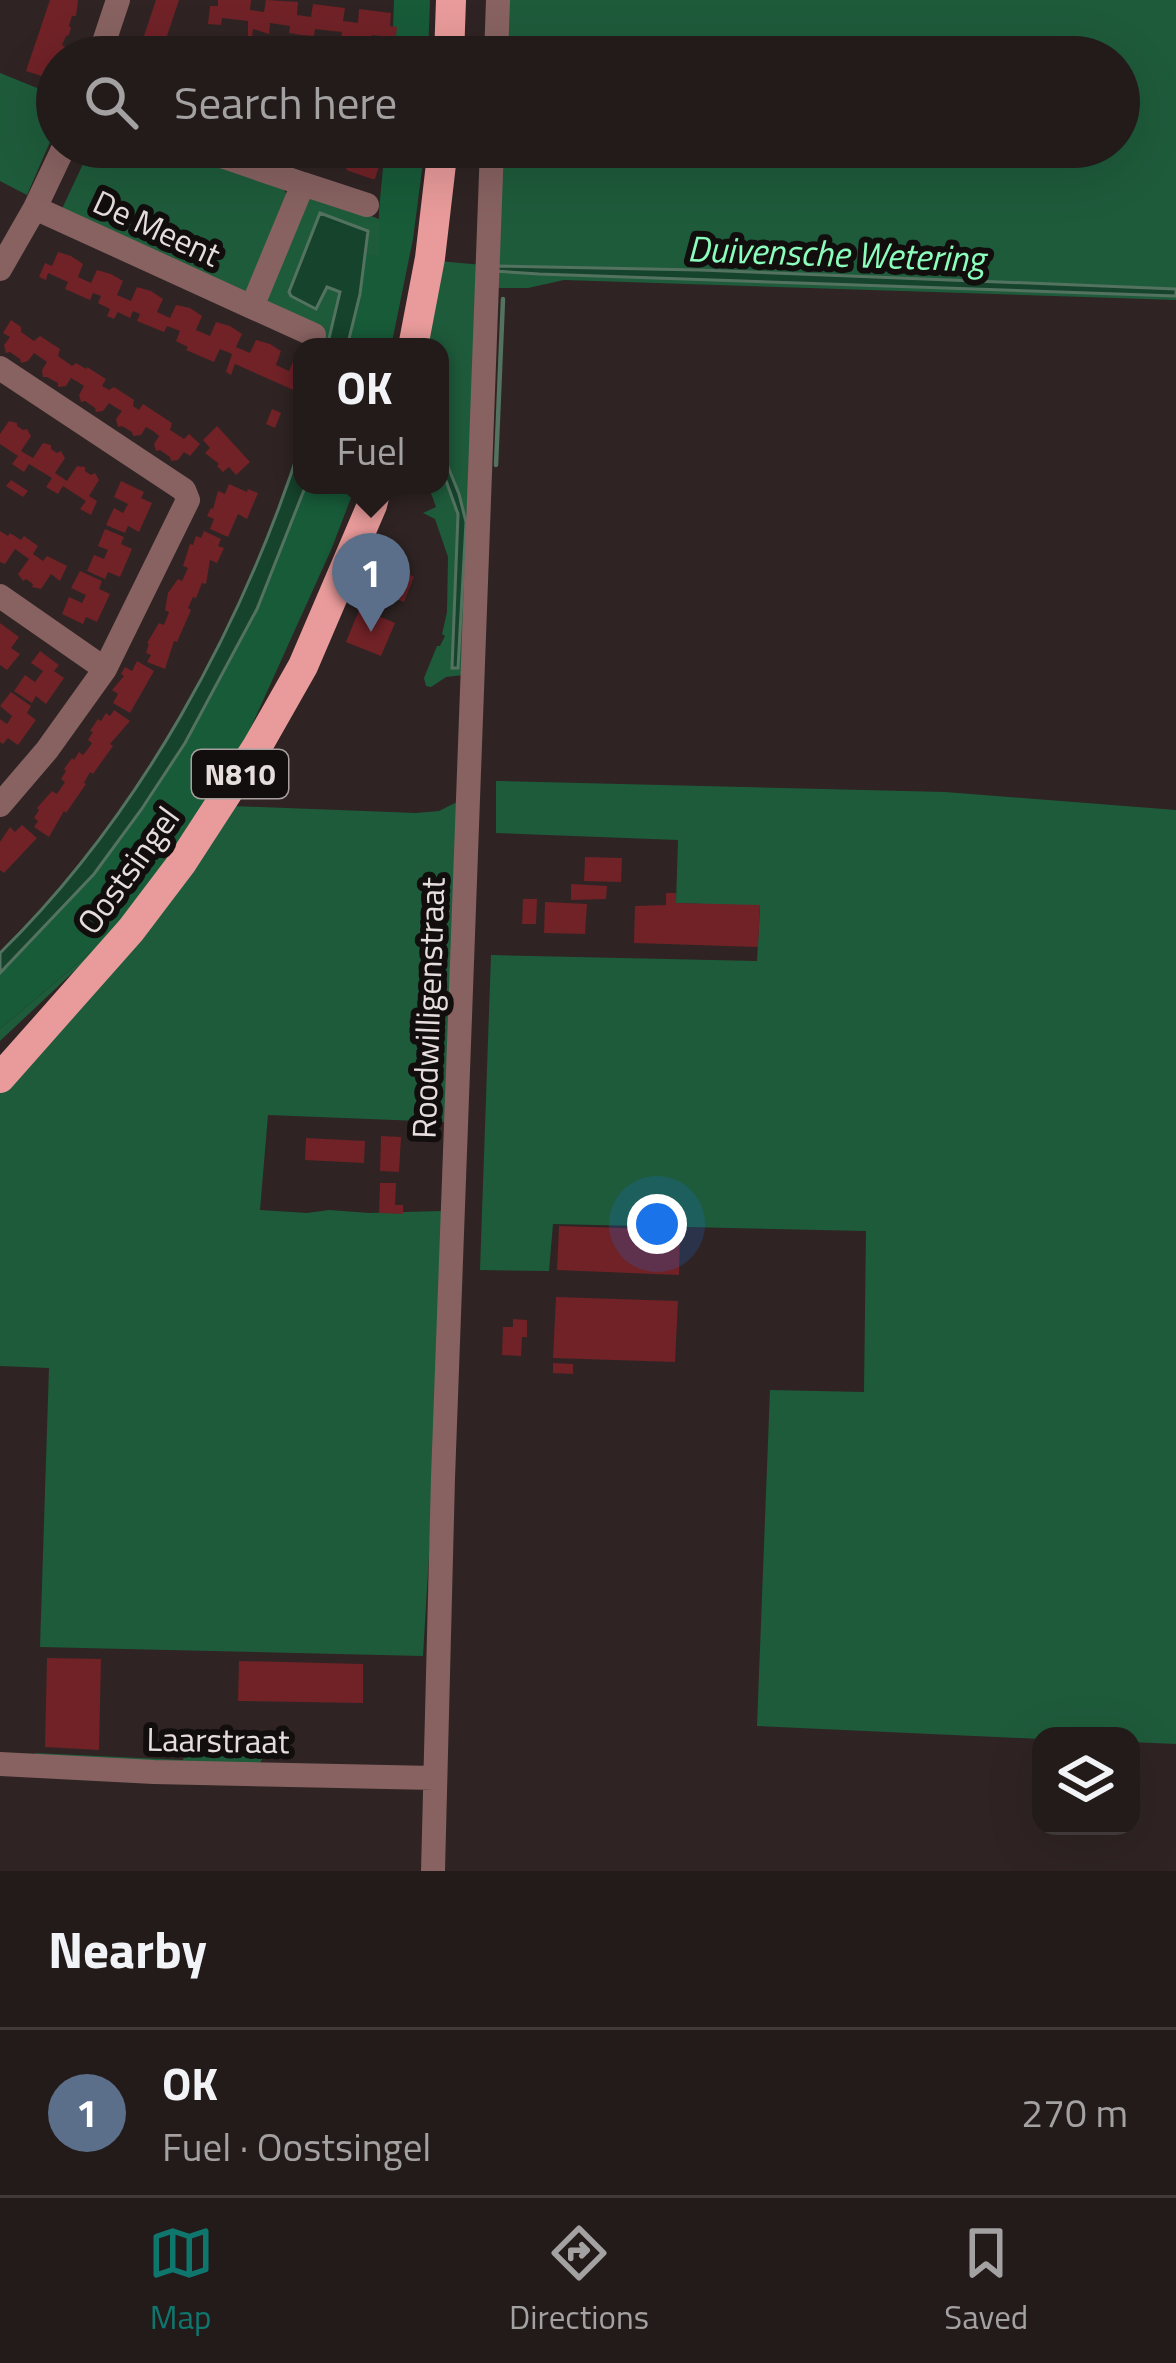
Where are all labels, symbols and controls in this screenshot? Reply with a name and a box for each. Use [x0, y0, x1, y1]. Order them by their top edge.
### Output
search box [36, 36, 1140, 168]
text: Search here [174, 68, 397, 136]
icon: search [78, 69, 144, 135]
street label: De Meent [85, 177, 229, 279]
water label: Duivensche Wetering [686, 220, 990, 286]
popup [293, 338, 449, 494]
text: OK [336, 353, 392, 421]
text: Fuel [336, 421, 406, 480]
pin: 1 [332, 533, 410, 632]
road number: N810 [192, 750, 288, 798]
street label: Oostsingel [64, 796, 192, 944]
street label: Roodwilligenstraat [398, 876, 458, 1140]
your location [627, 1194, 687, 1254]
street label: Laarstraat [146, 1714, 290, 1766]
map controls [1032, 1727, 1140, 1835]
button: layers [1032, 1727, 1140, 1835]
text: Nearby [48, 1910, 207, 1988]
text: OK [162, 2049, 218, 2117]
text: 1 [76, 2083, 98, 2142]
text: 270 m [1021, 2083, 1128, 2142]
text: Fuel · Oostsingel [162, 2117, 431, 2176]
tab: Map [148, 2220, 214, 2342]
tab: Directions [509, 2220, 649, 2342]
tab: Saved [944, 2220, 1028, 2342]

